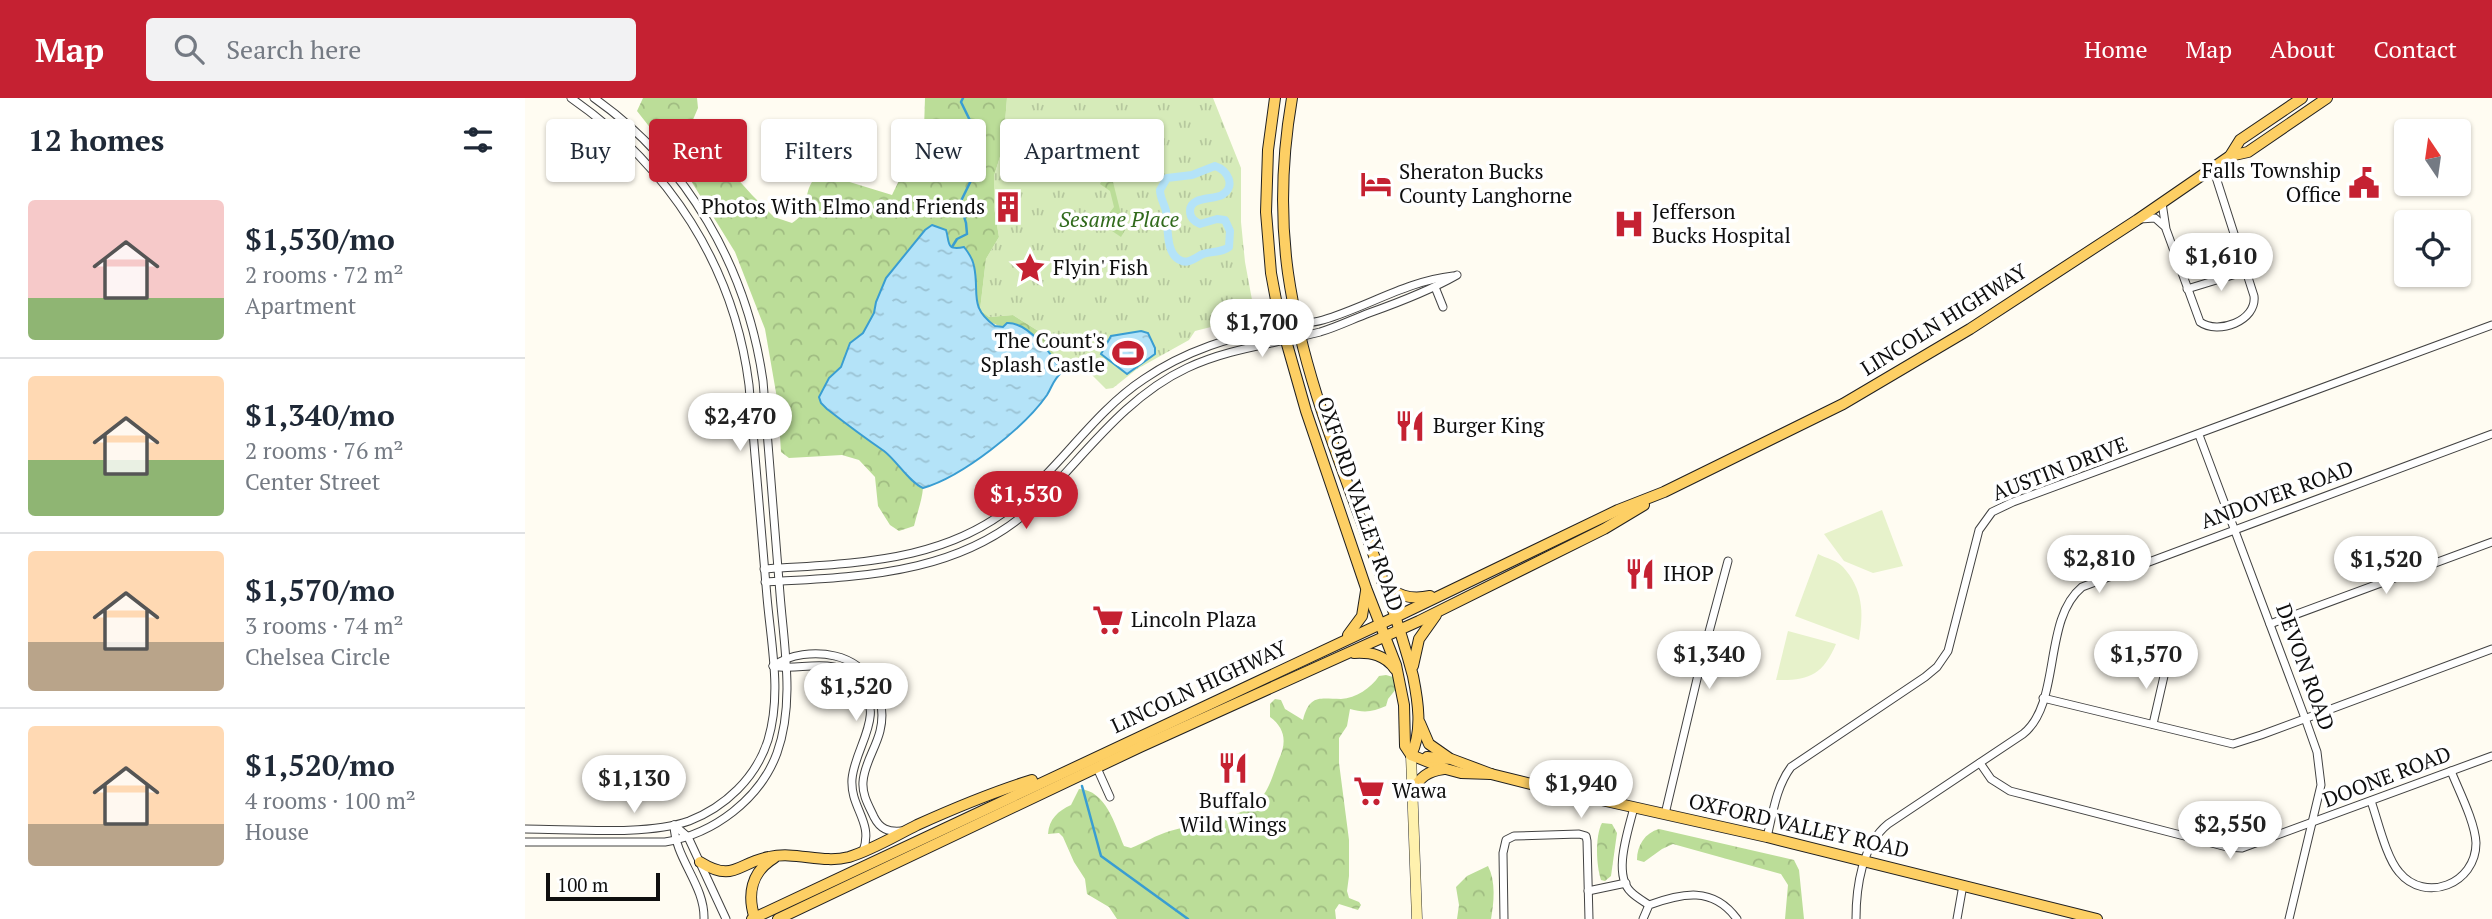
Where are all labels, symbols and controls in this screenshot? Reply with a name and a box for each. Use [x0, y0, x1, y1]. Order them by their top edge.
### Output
search box [146, 18, 636, 81]
text: Map [35, 28, 104, 71]
icon: search [170, 30, 208, 68]
text: Search here [226, 32, 361, 66]
text: Home [2084, 33, 2148, 65]
text: Map [2186, 33, 2232, 65]
text: About [2270, 33, 2336, 65]
text: Contact [2374, 33, 2457, 65]
chip: Buy [546, 119, 635, 182]
chip: Rent [649, 119, 747, 182]
chip: Filters [761, 119, 877, 182]
chip: New [891, 119, 986, 182]
chip: Apartment [1000, 119, 1164, 182]
north arrow [2394, 119, 2471, 196]
map controls [2394, 119, 2471, 287]
text: 12 homes [28, 120, 164, 160]
icon: filters [459, 121, 497, 159]
place label: Falls Township Office [2202, 156, 2341, 208]
place label: Sheraton Bucks County Langhorne [1399, 157, 1572, 209]
public building icon: Falls Township Office [2347, 166, 2381, 200]
hotel icon: Sheraton Bucks County Langhorne [1359, 167, 1393, 201]
building icon: Photos With Elmo and Friends [991, 190, 1025, 224]
place label: Photos With Elmo and Friends [701, 192, 985, 220]
place label: Jefferson Bucks Hospital [1652, 197, 1791, 249]
park label: Sesame Place [1059, 205, 1179, 233]
hospital icon: Jefferson Bucks Hospital [1612, 207, 1646, 241]
button: locate [2394, 210, 2471, 287]
text: $1,530/mo [245, 219, 395, 259]
icon: home [84, 228, 168, 312]
pin: $1,610 [2164, 234, 2278, 293]
text: $1,610 [2185, 240, 2257, 271]
place icon: Flyin' Fish [1013, 251, 1047, 285]
place label: Flyin' Fish [1053, 253, 1148, 281]
street label: LINCOLN HIGHWAY [1855, 256, 2032, 382]
text: 2 rooms · 72 m² [245, 259, 404, 290]
text: Apartment [245, 290, 356, 321]
pin: $1,700 [1205, 300, 1319, 359]
text: $1,700 [1226, 306, 1298, 337]
place label: The Count's Splash Castle [981, 326, 1105, 378]
sports icon: The Count's Splash Castle [1111, 336, 1145, 370]
street label: OXFORD VALLEY ROAD [1311, 393, 1411, 615]
pin: $2,470 [683, 394, 797, 453]
text: $1,340/mo [245, 395, 395, 435]
text: $2,470 [704, 400, 776, 431]
icon: home [84, 404, 168, 488]
restaurant icon: Burger King [1393, 409, 1427, 443]
place label: Burger King [1433, 411, 1545, 439]
street label: AUSTIN DRIVE [1988, 429, 2131, 507]
text: 2 rooms · 76 m² [245, 435, 404, 466]
street label: ANDOVER ROAD [2196, 453, 2357, 535]
text: Center Street [245, 466, 380, 497]
pin: $1,530 [969, 472, 1083, 531]
text: $1,530 [990, 478, 1062, 509]
pin: $2,810 [2042, 536, 2156, 595]
pin: $1,520 [2329, 536, 2443, 596]
text: $2,810 [2063, 542, 2135, 573]
text: $1,520 [2350, 543, 2422, 574]
restaurant icon: IHOP [1623, 557, 1657, 591]
place label: IHOP [1663, 559, 1714, 587]
text: $1,570/mo [245, 570, 395, 610]
icon: home [84, 579, 168, 663]
street label: DEVON ROAD [2270, 599, 2342, 734]
supermarket icon: Lincoln Plaza [1091, 603, 1125, 637]
place label: Lincoln Plaza [1131, 605, 1257, 633]
text: 3 rooms · 74 m² [245, 610, 404, 641]
pin: $1,340 [1652, 632, 1766, 691]
pin: $1,570 [2089, 632, 2203, 691]
street label: LINCOLN HIGHWAY [1106, 633, 1291, 739]
text: $1,340 [1673, 638, 1745, 669]
text: $1,570 [2110, 638, 2182, 669]
text: Chelsea Circle [245, 641, 390, 672]
pin: $1,520 [799, 664, 913, 723]
text: $1,520 [820, 670, 892, 701]
street label: DOONE ROAD [2319, 739, 2455, 813]
text: $1,520/mo [245, 745, 395, 785]
restaurant icon: Buffalo Wild Wings [1216, 751, 1250, 785]
icon: home [84, 754, 168, 838]
pin: $1,130 [577, 756, 691, 815]
pin: $1,940 [1524, 760, 1638, 820]
text: $1,130 [598, 762, 670, 793]
text: $1,940 [1545, 767, 1617, 798]
supermarket icon: Wawa [1352, 774, 1386, 808]
place label: Wawa [1392, 776, 1447, 804]
text: 4 rooms · 100 m² [245, 785, 416, 816]
place label: Buffalo Wild Wings [1179, 786, 1287, 838]
street label: OXFORD VALLEY ROAD [1686, 786, 1912, 864]
pin: $2,550 [2173, 802, 2287, 861]
text: $2,550 [2194, 808, 2266, 839]
text: House [245, 816, 309, 847]
scale bar [546, 870, 660, 902]
text: 100 m [557, 872, 608, 897]

